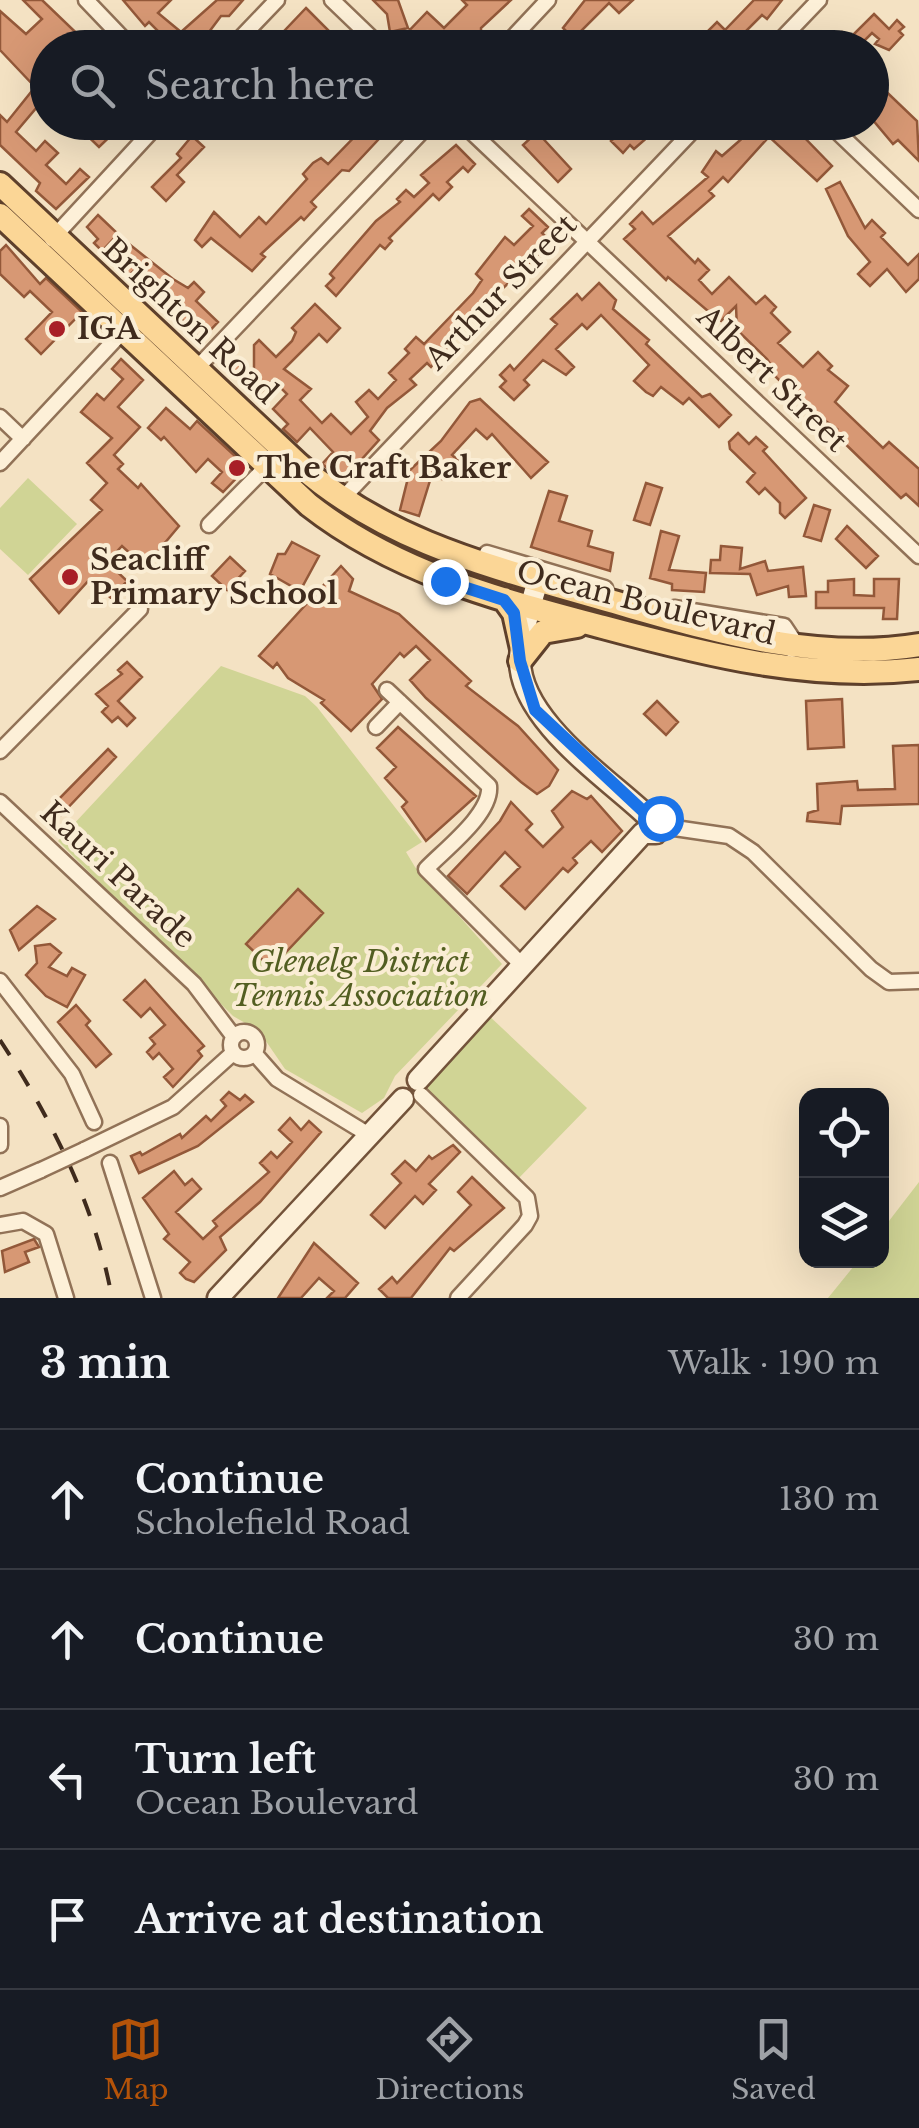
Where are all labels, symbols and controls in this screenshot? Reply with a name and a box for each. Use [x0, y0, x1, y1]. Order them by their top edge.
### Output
search box [30, 30, 889, 140]
icon: search [65, 58, 120, 113]
text: Search here [145, 62, 375, 109]
street label: Arthur Street [416, 206, 585, 378]
street label: Brighton Road [95, 230, 286, 411]
street label: Albert Street [689, 297, 856, 460]
place label: IGA [77, 310, 141, 347]
marker: IGA [46, 318, 68, 340]
place label: The Craft Baker [257, 449, 511, 486]
marker: The Craft Baker [226, 457, 248, 479]
place label: Seacliff Primary School [90, 541, 338, 612]
street label: Ocean Boulevard [513, 552, 780, 653]
route end [423, 559, 469, 605]
marker: Seacliff Primary School [59, 566, 81, 588]
street label: Kauri Parade [33, 793, 204, 956]
route start [638, 796, 684, 842]
park label: Glenelg District Tennis Association [231, 943, 489, 1014]
map controls [799, 1088, 889, 1268]
button: locate [799, 1088, 889, 1178]
button: layers [799, 1178, 889, 1268]
text: 3 min [40, 1337, 170, 1389]
text: Walk · 190 m [668, 1343, 879, 1383]
text: Continue [135, 1456, 324, 1503]
icon: ahead [40, 1472, 95, 1527]
text: 130 m [779, 1479, 879, 1519]
text: Scholefield Road [135, 1503, 410, 1543]
icon: ahead [40, 1612, 95, 1667]
text: Continue [135, 1616, 324, 1663]
text: 30 m [793, 1619, 879, 1659]
text: Turn left [135, 1736, 316, 1783]
icon: left [40, 1752, 95, 1807]
text: 30 m [793, 1759, 879, 1799]
text: Ocean Boulevard [135, 1783, 418, 1823]
icon: arrive [40, 1892, 95, 1947]
text: Arrive at destination [135, 1896, 544, 1943]
tab: Map [103, 2012, 168, 2107]
tab: Directions [375, 2012, 524, 2107]
tab: Saved [731, 2012, 816, 2107]

